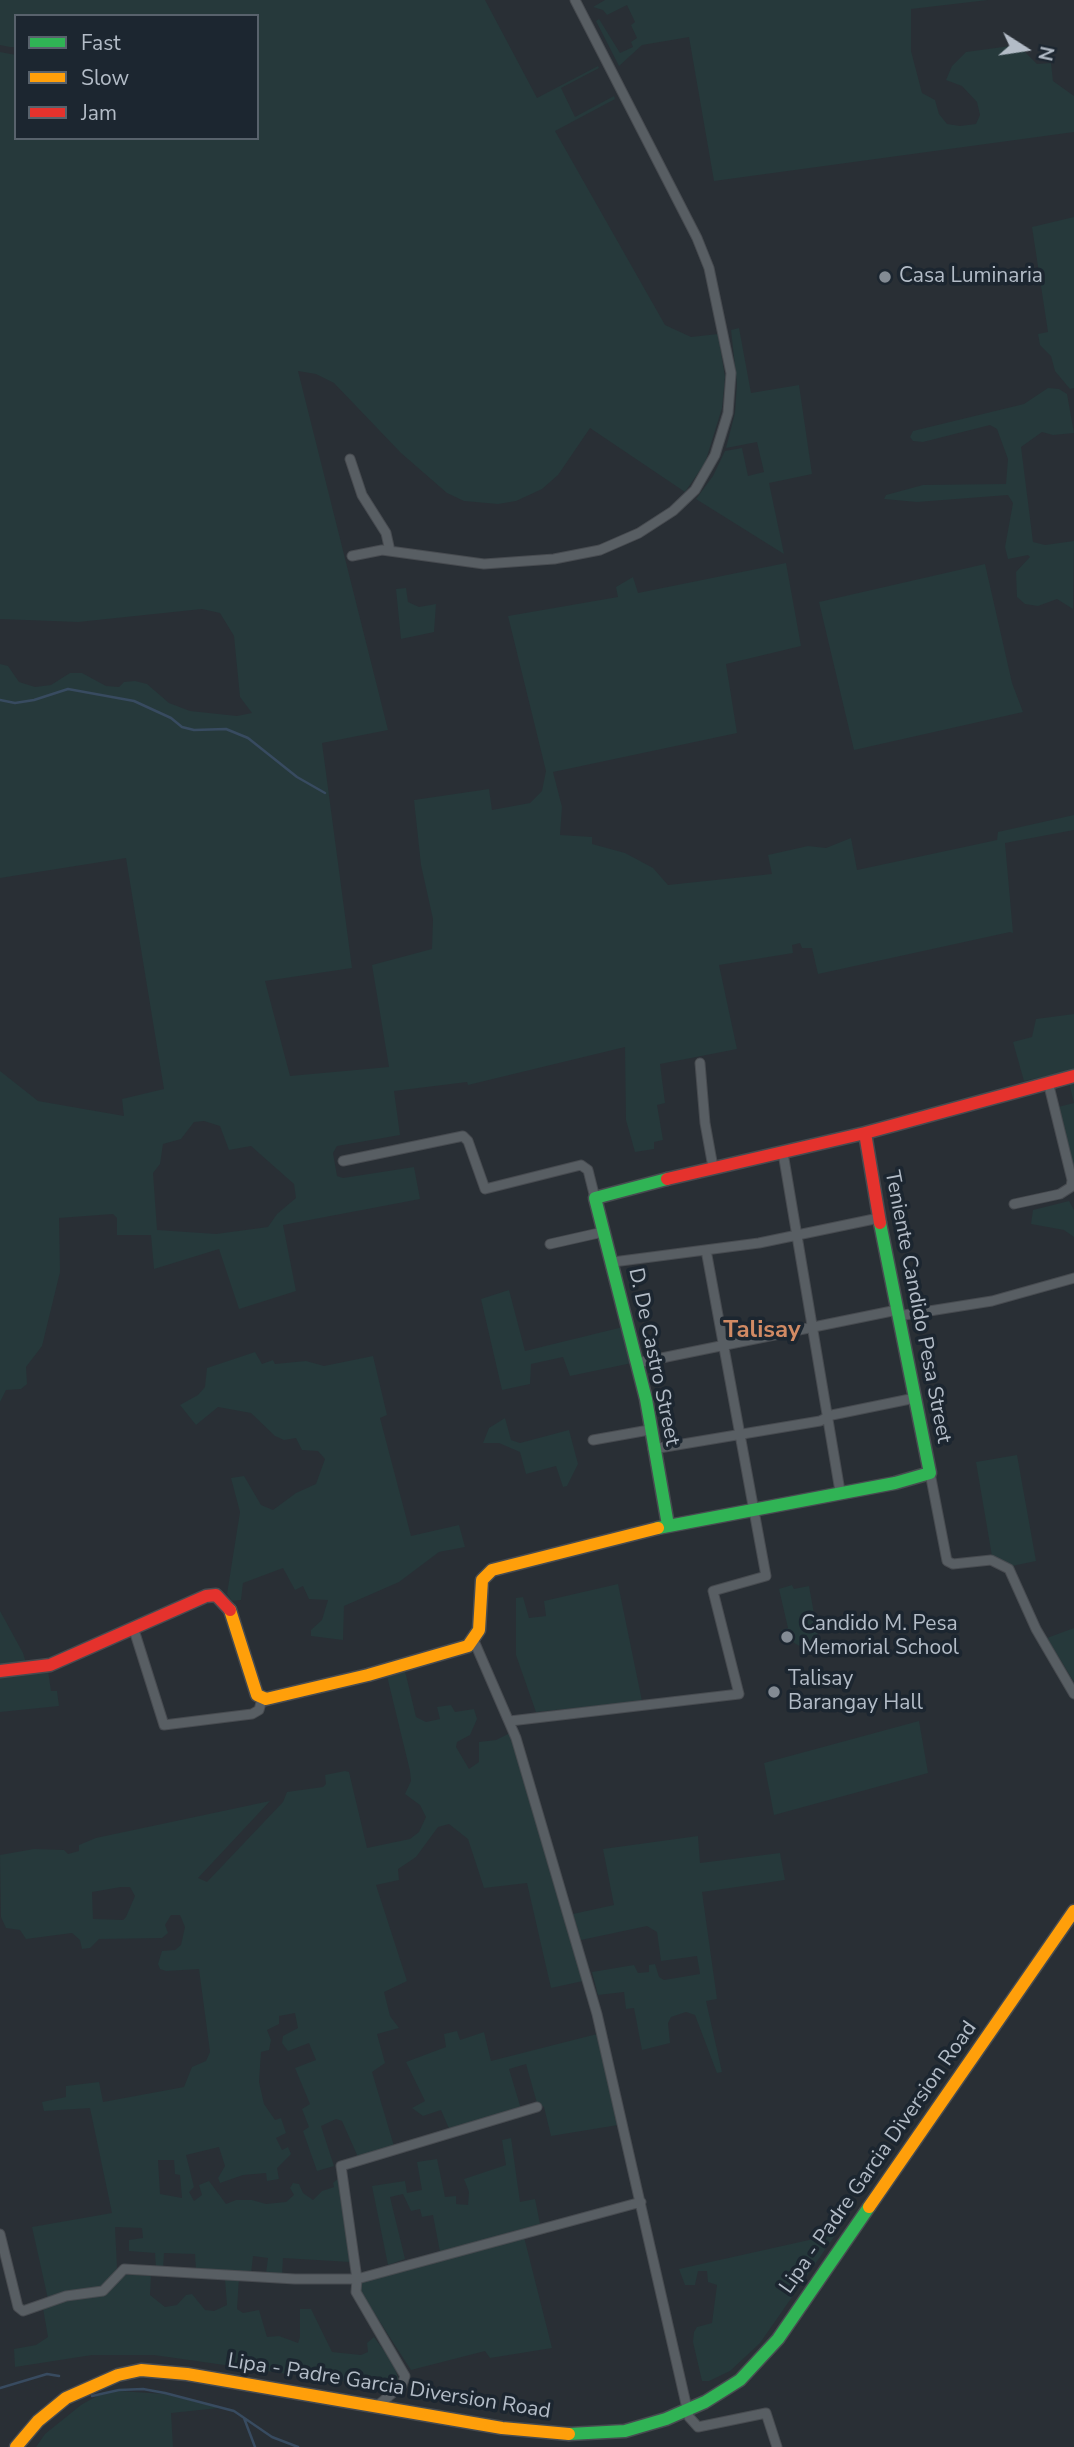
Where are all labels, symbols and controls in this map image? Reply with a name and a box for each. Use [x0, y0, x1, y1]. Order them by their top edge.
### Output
legend [14, 14, 259, 140]
north arrow [990, 14, 1060, 84]
text: Fast [81, 29, 121, 57]
text: N [1031, 44, 1060, 63]
text: Slow [81, 64, 129, 92]
text: Jam [81, 99, 117, 127]
place label: Casa Luminaria [899, 264, 1043, 290]
marker: Casa Luminaria [877, 269, 893, 285]
street label: Teniente Candido Pesa Street [878, 1169, 956, 1445]
street label: D. De Castro Street [622, 1266, 684, 1448]
district label: Talisay [723, 1317, 801, 1345]
place label: Candido M. Pesa Memorial School [801, 1612, 959, 1662]
marker: Candido M. Pesa Memorial School [779, 1629, 795, 1645]
place label: Talisay Barangay Hall [788, 1667, 923, 1717]
marker: Talisay Barangay Hall [766, 1684, 782, 1700]
street label: Lipa - Padre Garcia Diversion Road [775, 2017, 983, 2299]
street label: Lipa - Padre Garcia Diversion Road [226, 2349, 552, 2425]

